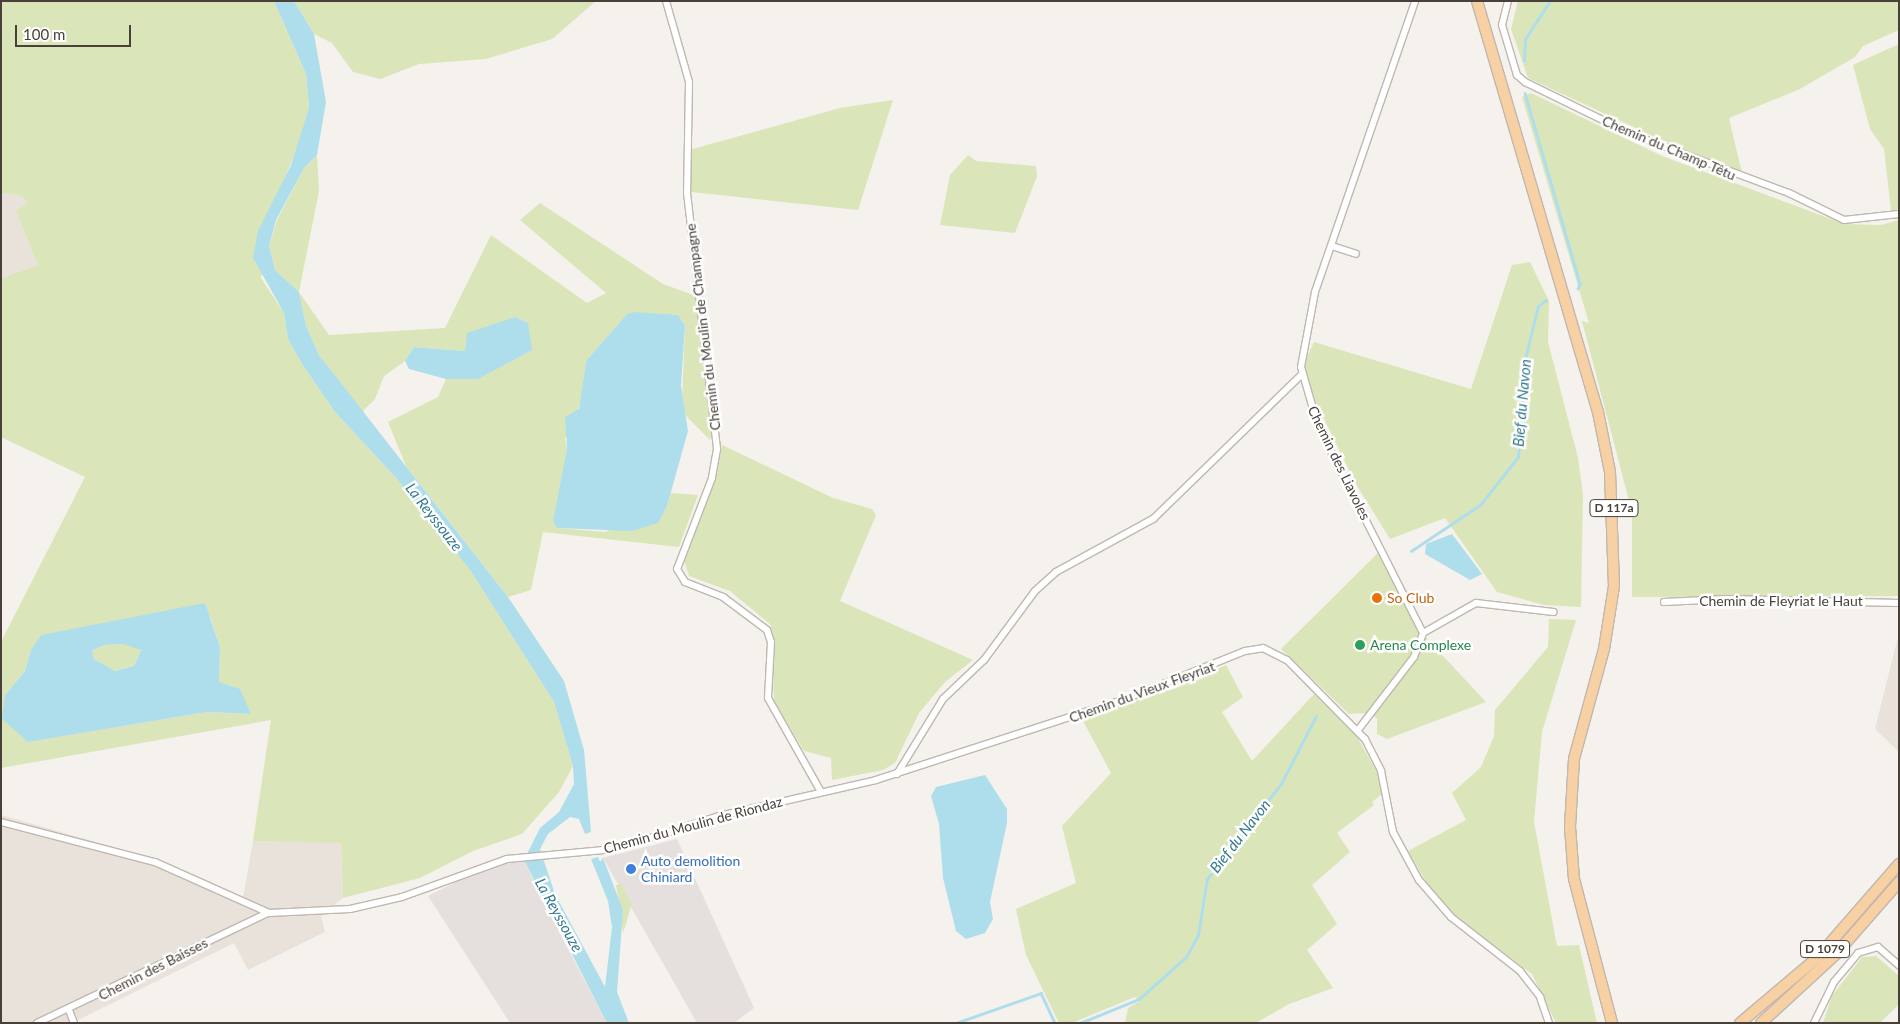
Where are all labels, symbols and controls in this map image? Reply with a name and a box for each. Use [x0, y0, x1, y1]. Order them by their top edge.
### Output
scale bar [18, 15, 134, 47]
text: 100 m [23, 25, 65, 43]
street label: Chemin du Champ Têtu [1599, 112, 1739, 184]
street label: Chemin du Moulin de Champagne [682, 223, 724, 431]
water label: Bief du Navon [1509, 358, 1535, 448]
street label: Chemin des Liavoles [1304, 403, 1374, 523]
water label: La Reyssouze [402, 479, 466, 555]
road number: D 117a [1589, 498, 1639, 518]
place label: So Club [1387, 590, 1434, 606]
marker: So Club [1371, 592, 1383, 604]
street label: Chemin de Fleyriat le Haut [1699, 593, 1863, 609]
place label: Arena Complexe [1370, 637, 1471, 653]
marker: Arena Complexe [1354, 639, 1366, 651]
street label: Chemin du Vieux Fleyriat [1067, 658, 1217, 726]
street label: Chemin du Moulin de Riondaz [602, 793, 784, 857]
water label: Bief du Navon [1206, 796, 1274, 876]
place label: Auto demolition Chiniard [641, 853, 740, 886]
marker: Auto demolition Chiniard [625, 863, 637, 875]
water label: La Reyssouze [531, 875, 587, 955]
street label: Chemin des Baisses [95, 934, 211, 1004]
road number: D 1079 [1800, 940, 1850, 959]

